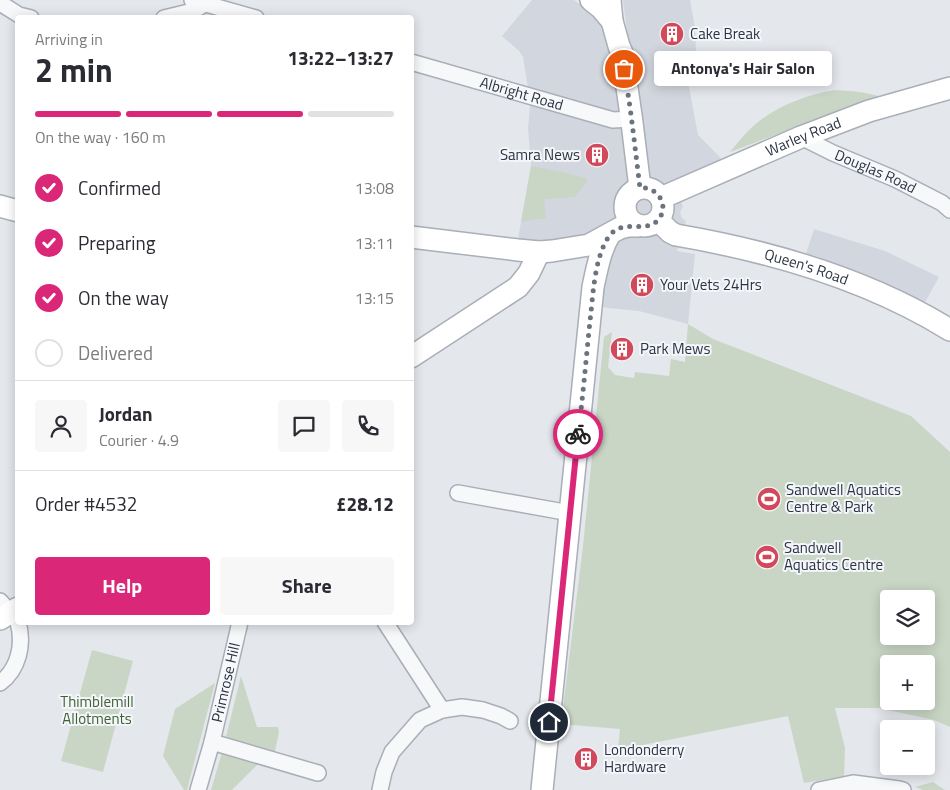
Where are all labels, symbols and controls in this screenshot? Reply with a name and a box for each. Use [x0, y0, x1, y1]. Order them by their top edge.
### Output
building icon: Cake Break [659, 21, 685, 47]
place label: Cake Break [690, 22, 760, 45]
text: Arriving in [35, 27, 103, 51]
text: 13:22–13:27 [287, 43, 394, 72]
text: 2 min [35, 46, 113, 94]
pin [603, 48, 645, 90]
callout: Antonya's Hair Salon [654, 52, 832, 86]
icon: bag [610, 55, 638, 83]
text: Antonya's Hair Salon [671, 56, 815, 80]
street label: Albright Road [477, 70, 566, 116]
street label: Warley Road [762, 111, 844, 162]
text: On the way · 160 m [35, 125, 166, 149]
building icon: Samra News [584, 142, 610, 168]
place label: Samra News [500, 143, 580, 166]
street label: Douglas Road [831, 143, 921, 199]
text: Confirmed [78, 173, 161, 202]
icon: check [35, 174, 63, 202]
text: 13:08 [355, 176, 394, 200]
text: Preparing [78, 228, 155, 257]
icon: check [35, 229, 63, 257]
text: 13:11 [355, 231, 394, 255]
street label: Queen's Road [762, 242, 852, 291]
building icon: Your Vets 24Hrs [629, 272, 655, 298]
place label: Your Vets 24Hrs [660, 273, 762, 296]
text: On the way [78, 283, 169, 312]
icon: check [35, 284, 63, 312]
text: 13:15 [355, 286, 394, 310]
building icon: Park Mews [609, 336, 635, 362]
place label: Park Mews [640, 337, 710, 360]
text: Delivered [78, 338, 153, 367]
text: Jordan [99, 399, 152, 428]
button: person [35, 400, 87, 452]
button: chat [278, 400, 330, 452]
button: phone [342, 400, 394, 452]
courier [553, 409, 603, 459]
icon: bike [564, 420, 592, 448]
text: Courier · 4.9 [99, 428, 179, 452]
place label: Sandwell Aquatics Centre & Park [786, 478, 901, 518]
sports icon: Sandwell Aquatics Centre & Park [756, 486, 782, 512]
text: Order #4532 [35, 489, 137, 518]
text: £28.12 [336, 489, 394, 518]
place label: Sandwell Aquatics Centre [784, 536, 883, 576]
sports icon: Sandwell Aquatics Centre [754, 544, 780, 570]
button: Help [35, 557, 210, 615]
button: Share [220, 557, 394, 615]
map controls [880, 590, 935, 775]
button: layers [880, 590, 935, 645]
street label: Primrose Hill [205, 640, 246, 725]
button: + [880, 655, 935, 710]
park label: Thimblemill Allotments [60, 690, 134, 730]
pin [528, 701, 570, 743]
icon: home [535, 708, 563, 736]
button: − [880, 720, 935, 775]
place label: Londonderry Hardware [604, 738, 684, 778]
building icon: Londonderry Hardware [573, 746, 599, 772]

